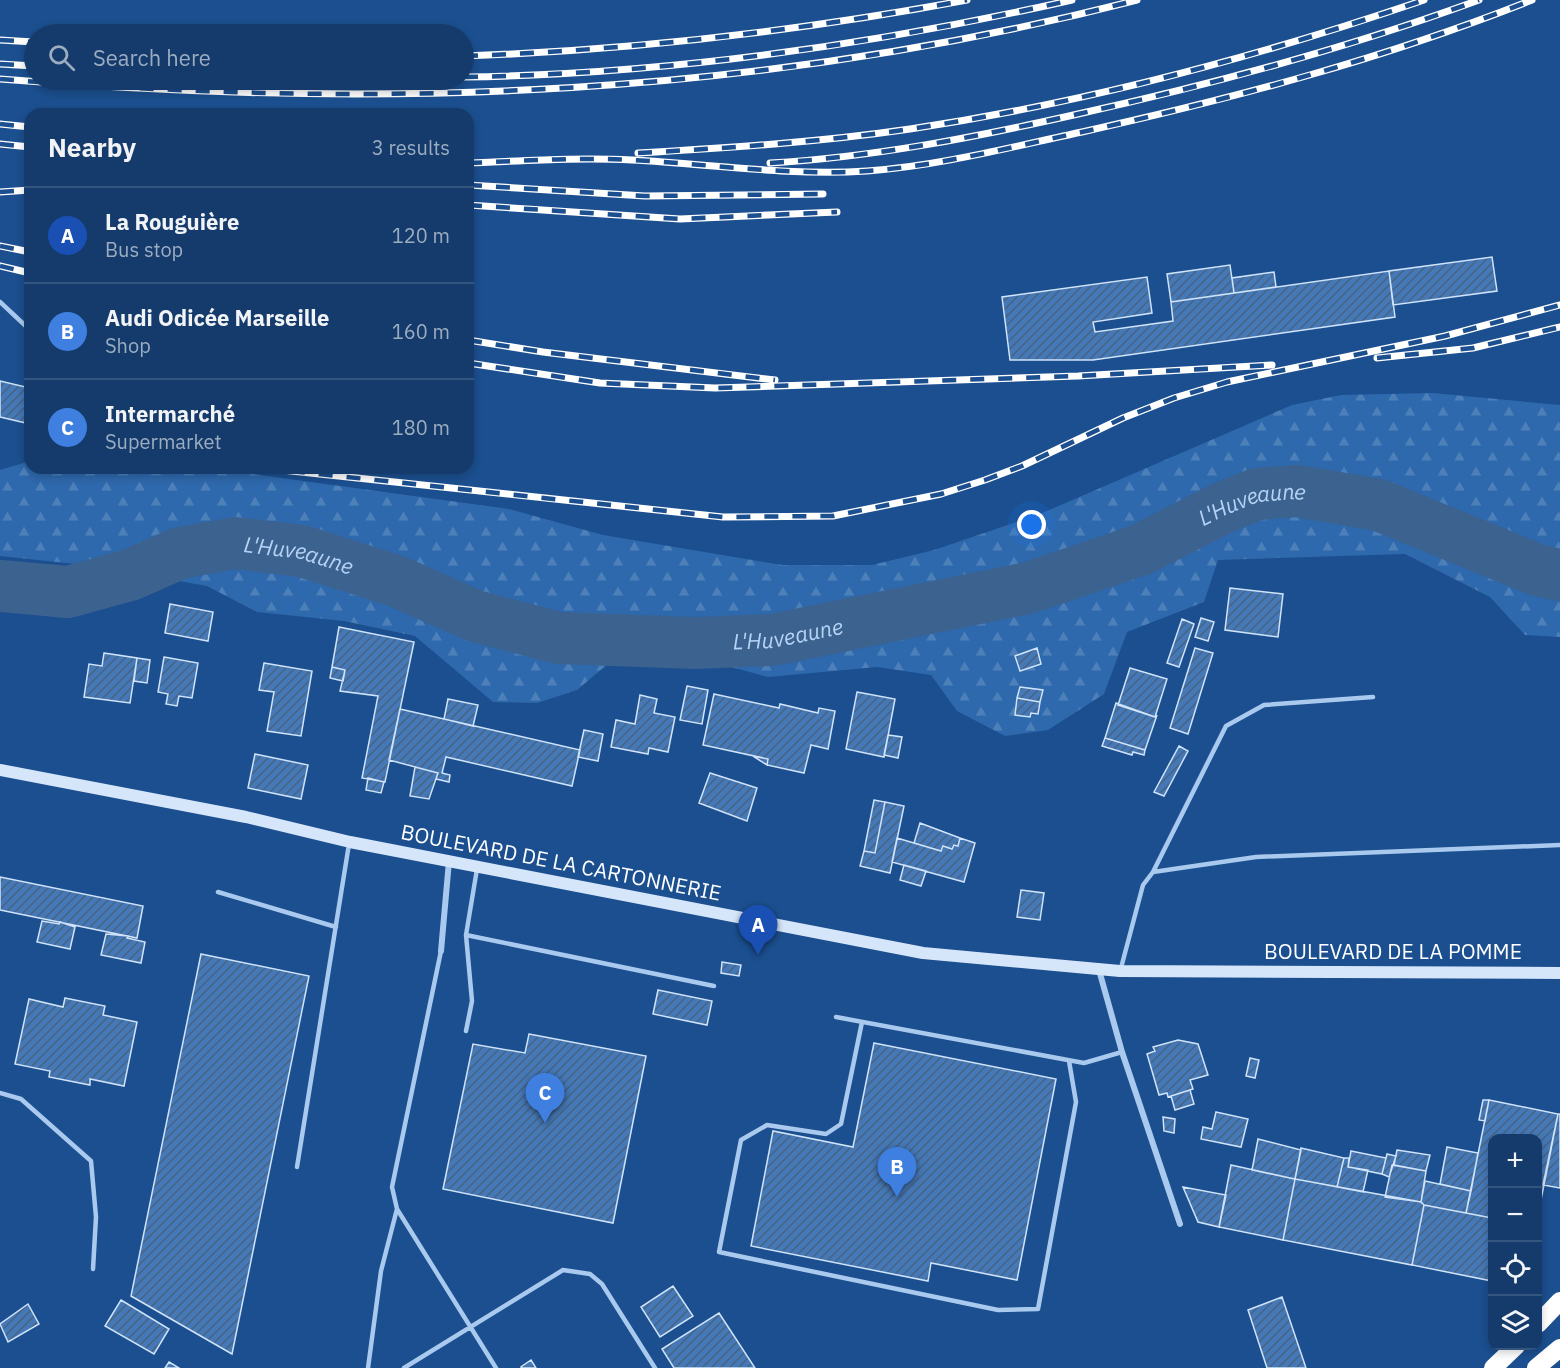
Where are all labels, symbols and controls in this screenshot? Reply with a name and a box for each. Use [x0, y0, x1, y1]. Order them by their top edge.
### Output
search box [24, 24, 474, 90]
icon: search [45, 41, 78, 74]
text: Search here [93, 43, 211, 72]
text: Nearby [48, 130, 136, 164]
text: 3 results [372, 134, 450, 161]
text: La Rouguière [105, 207, 239, 236]
text: A [61, 222, 74, 249]
text: 120 m [392, 222, 450, 249]
text: Bus stop [105, 236, 183, 263]
text: Audi Odicée Marseille [105, 303, 329, 332]
text: B [61, 318, 74, 345]
text: 160 m [392, 318, 450, 345]
text: Shop [105, 332, 151, 359]
text: Intermarché [105, 399, 235, 428]
text: C [61, 414, 74, 441]
text: 180 m [392, 414, 450, 441]
text: Supermarket [105, 428, 222, 455]
water label: L'Huveaune [1193, 476, 1308, 532]
your location [1017, 510, 1046, 539]
water label: L'Huveaune [242, 529, 357, 581]
water label: L'Huveaune [732, 611, 846, 656]
street label: BOULEVARD DE LA CARTONNERIE [399, 817, 724, 907]
pin: A [738, 906, 777, 955]
street label: BOULEVARD DE LA POMME [1264, 937, 1522, 965]
pin: C [526, 1074, 564, 1123]
map controls [1488, 1134, 1542, 1350]
button: + [1488, 1134, 1542, 1188]
pin: B [878, 1148, 916, 1197]
button: − [1488, 1188, 1542, 1242]
button: locate [1488, 1242, 1542, 1296]
button: layers [1488, 1296, 1542, 1350]

